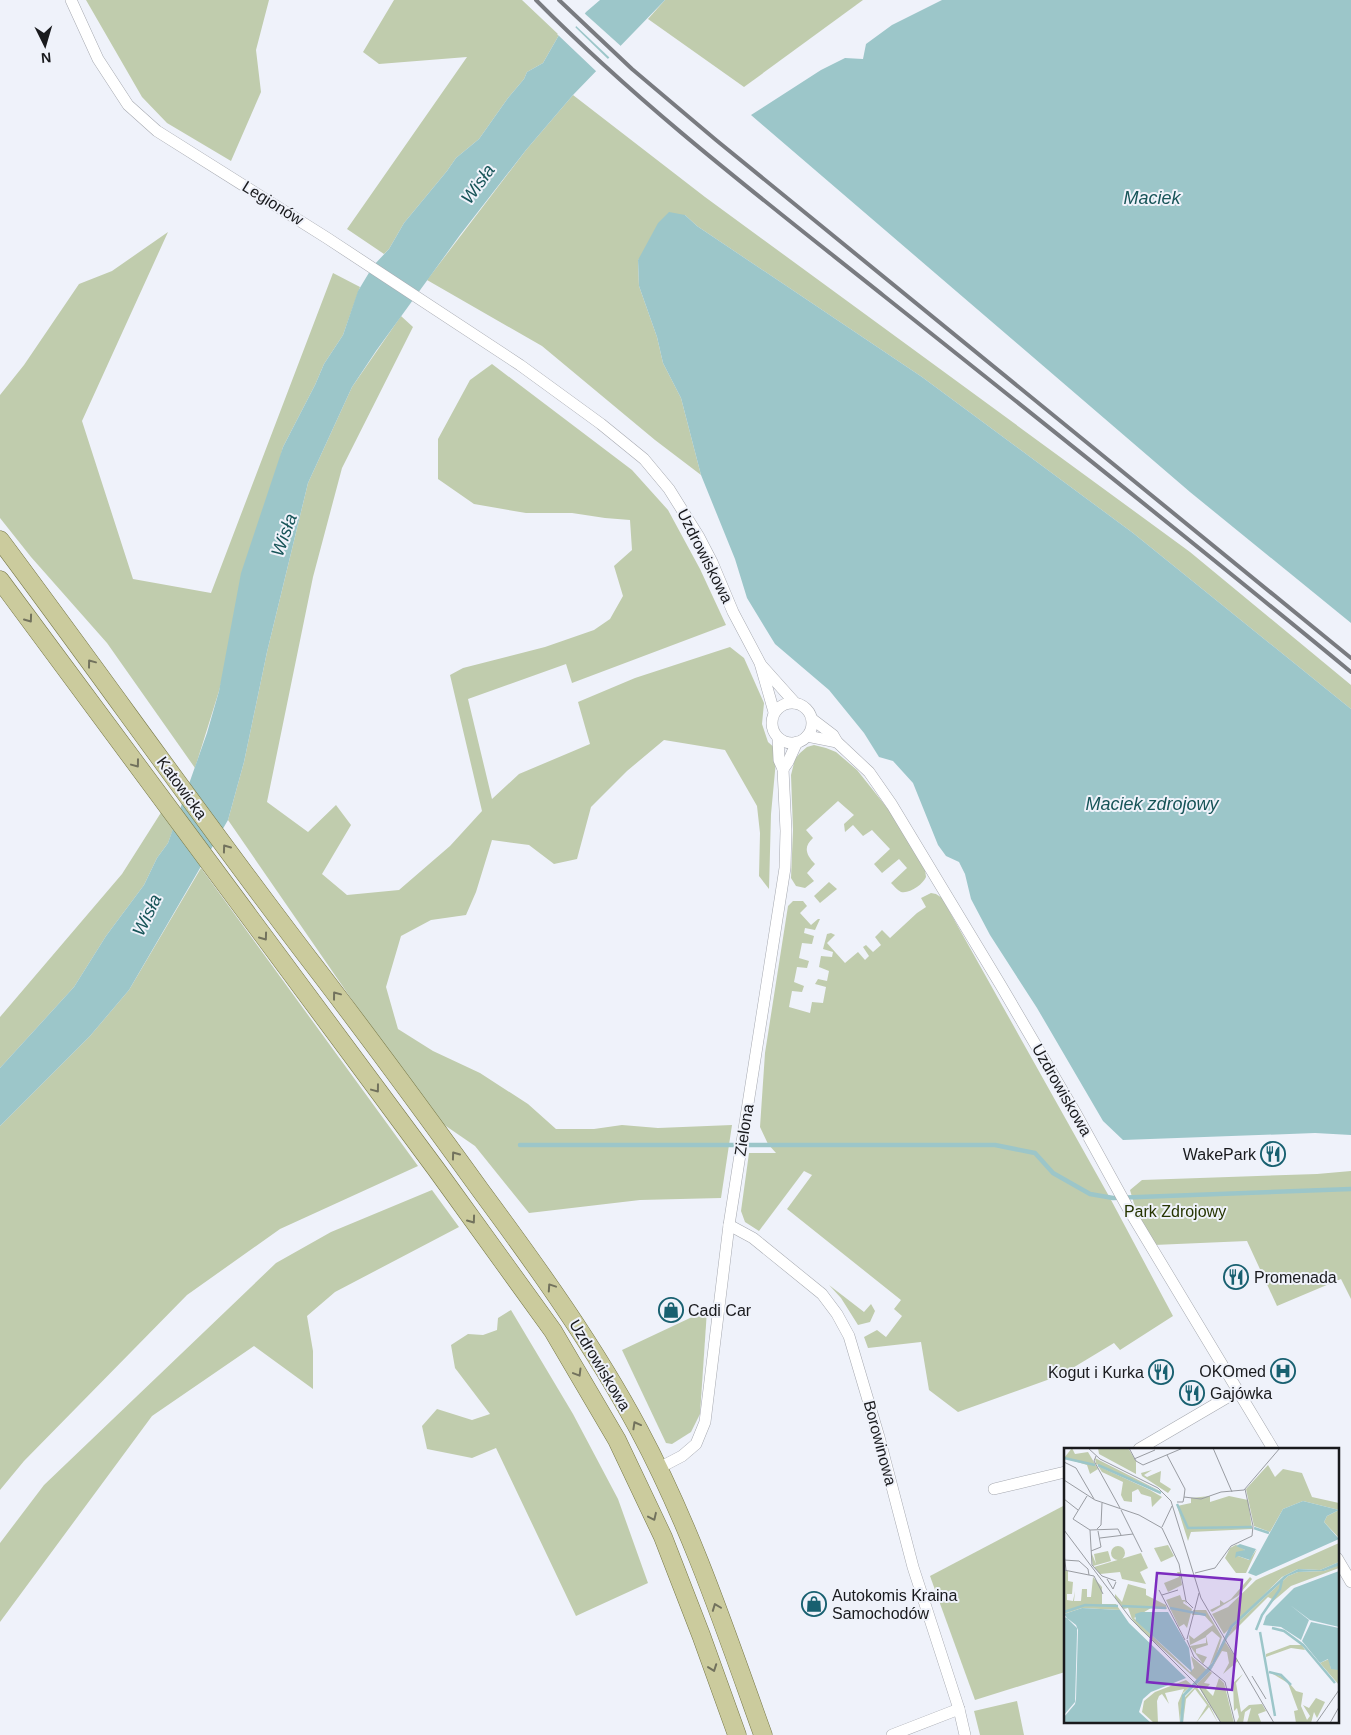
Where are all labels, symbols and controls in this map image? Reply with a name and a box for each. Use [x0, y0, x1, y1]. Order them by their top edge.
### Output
north arrow [20, 20, 70, 70]
text: N [40, 50, 52, 66]
water label: Wisła [457, 160, 499, 208]
street label: Legionów [239, 178, 307, 229]
water label: Maciek [1123, 188, 1182, 208]
street label: Uzdrowiskowa [674, 506, 736, 606]
water label: Wisła [267, 511, 301, 559]
one-way arrow [23, 613, 32, 623]
one-way arrow [88, 659, 97, 669]
street label: Katowicka [154, 754, 210, 823]
one-way arrow [131, 758, 139, 767]
water label: Maciek zdrojowy [1085, 794, 1220, 814]
one-way arrow [223, 844, 232, 854]
water label: Wisła [128, 891, 166, 939]
one-way arrow [258, 931, 267, 941]
one-way arrow [334, 992, 342, 1001]
street label: Uzdrowiskowa [1029, 1041, 1095, 1139]
one-way arrow [370, 1083, 379, 1093]
street label: Zielona [731, 1103, 757, 1157]
restaurant icon: WakePark [1260, 1141, 1286, 1167]
place label: WakePark [1183, 1146, 1257, 1163]
one-way arrow [452, 1151, 461, 1161]
park label: Park Zdrojowy [1124, 1203, 1226, 1220]
one-way arrow [466, 1214, 475, 1223]
restaurant icon: Promenada [1223, 1264, 1249, 1290]
place label: Promenada [1254, 1269, 1337, 1286]
one-way arrow [548, 1283, 557, 1292]
shop icon: Cadi Car [658, 1297, 684, 1323]
place label: Cadi Car [688, 1302, 752, 1319]
street label: Uzdrowiskowa [566, 1316, 634, 1414]
hospital icon: OKOmed [1270, 1358, 1296, 1384]
restaurant icon: Kogut i Kurka [1148, 1359, 1174, 1385]
place label: OKOmed [1199, 1363, 1266, 1380]
place label: Kogut i Kurka [1048, 1364, 1144, 1381]
one-way arrow [571, 1367, 581, 1376]
restaurant icon: Gajówka [1179, 1380, 1205, 1406]
place label: Gajówka [1210, 1385, 1272, 1402]
street label: Borowinowa [861, 1399, 900, 1487]
one-way arrow [632, 1421, 642, 1430]
inset map [1064, 1448, 1338, 1722]
one-way arrow [647, 1512, 658, 1521]
place label: Autokomis Kraina Samochodów [832, 1587, 957, 1622]
shop icon: Autokomis Kraina Samochodów [801, 1591, 827, 1617]
one-way arrow [712, 1603, 723, 1612]
one-way arrow [707, 1663, 717, 1672]

